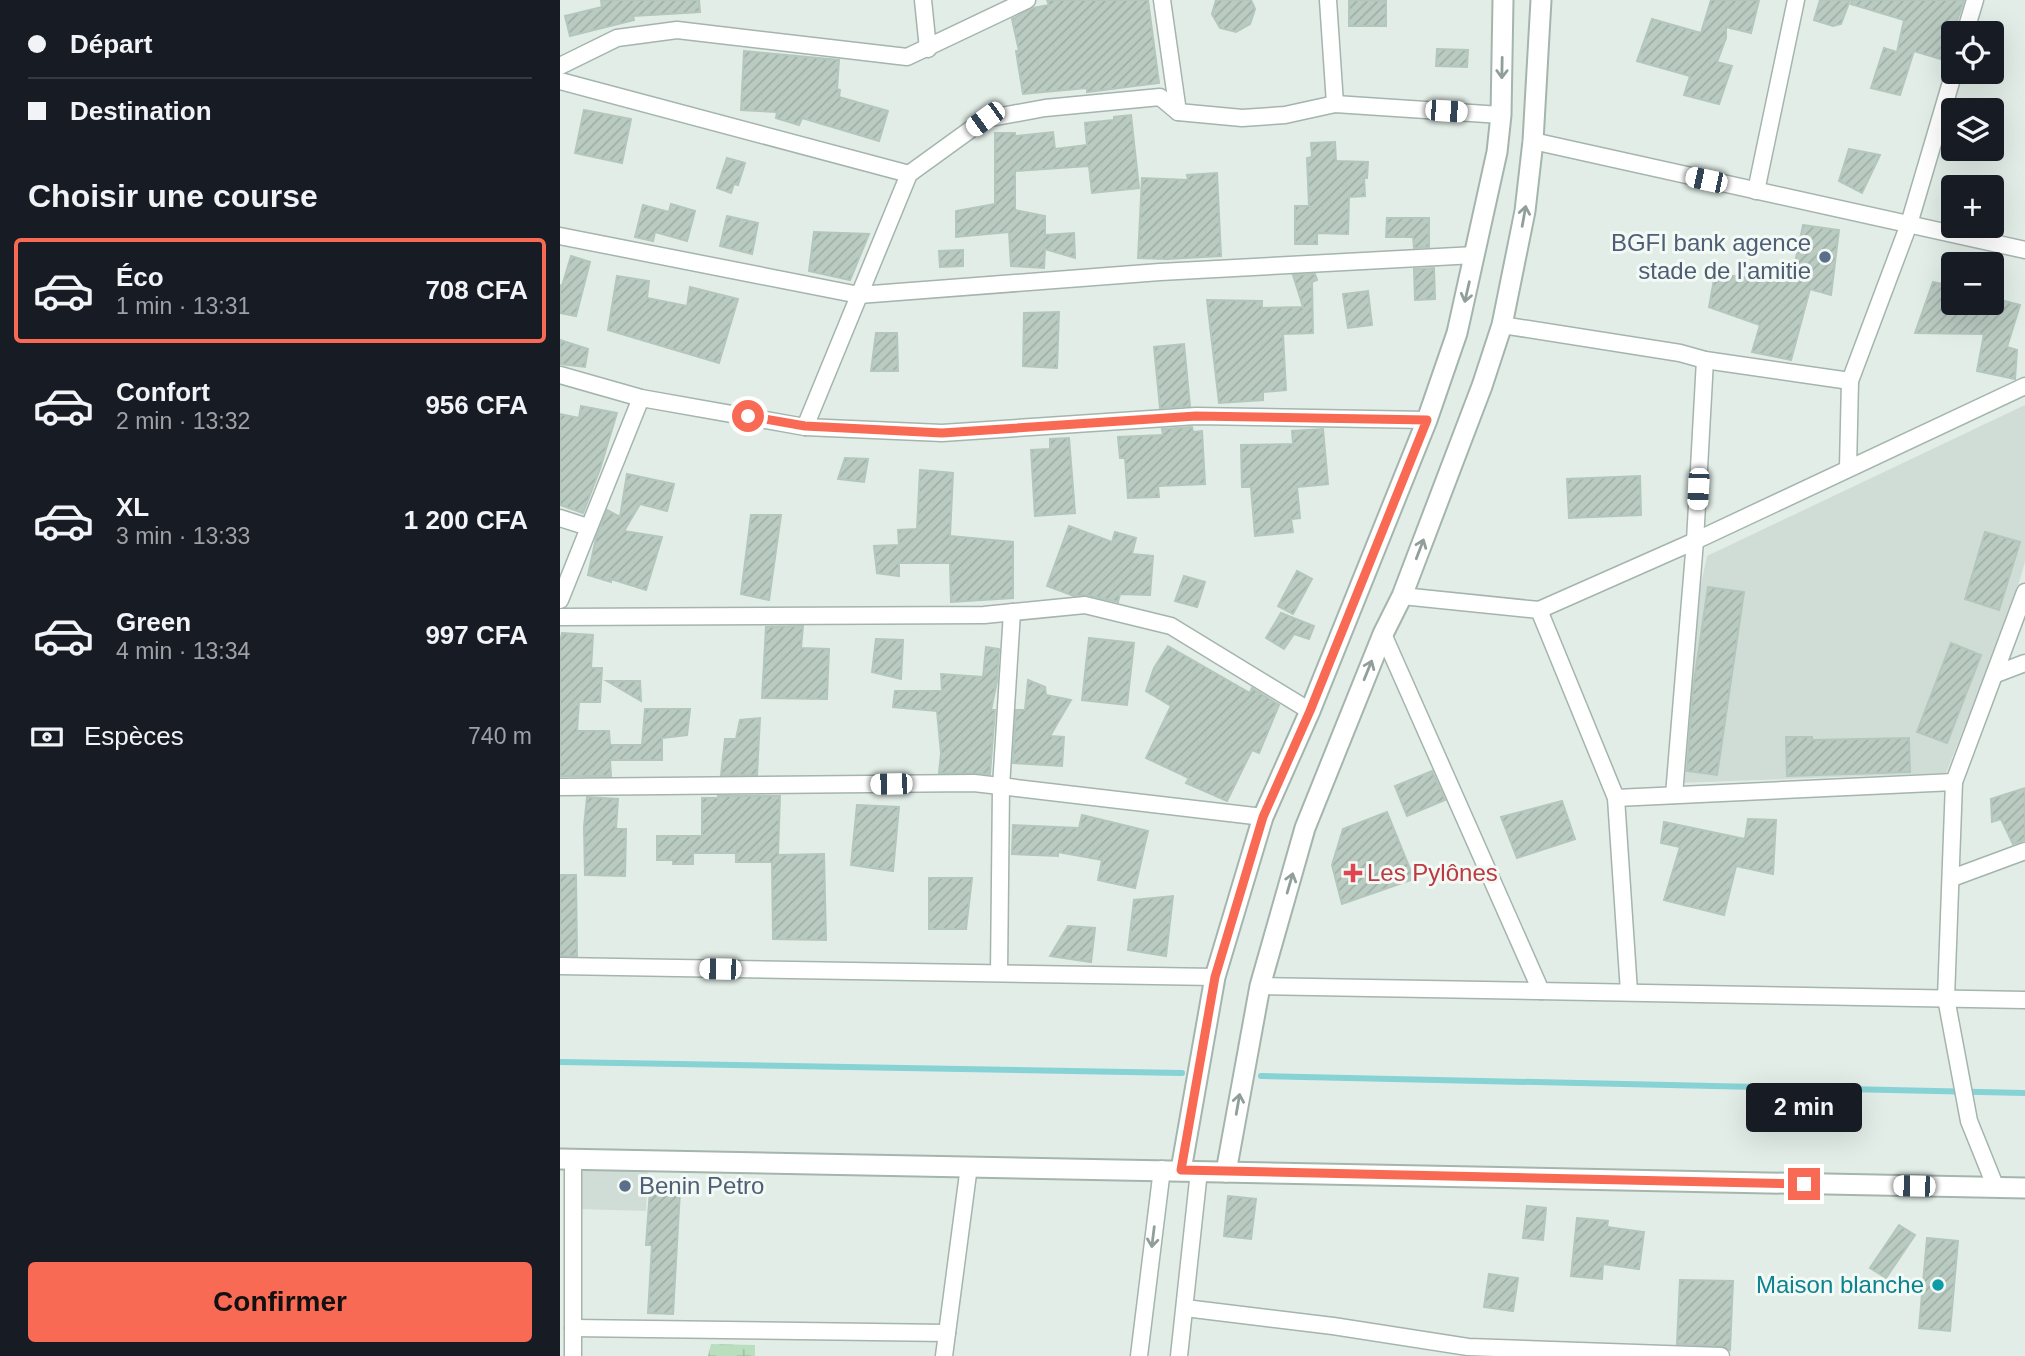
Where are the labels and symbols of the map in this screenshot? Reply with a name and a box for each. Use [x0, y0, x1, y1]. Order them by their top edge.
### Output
one-way arrow [1495, 56, 1509, 79]
car [962, 98, 1009, 140]
car [1425, 99, 1468, 123]
car [1684, 165, 1729, 195]
one-way arrow [1518, 205, 1531, 228]
place label: BGFI bank agence stade de l'amitie [1611, 229, 1811, 284]
marker: BGFI bank agence stade de l'amitie [1817, 249, 1833, 265]
one-way arrow [1460, 280, 1473, 303]
route start [732, 400, 764, 432]
car [1687, 467, 1710, 511]
one-way arrow [1415, 539, 1428, 561]
one-way arrow [1363, 659, 1376, 681]
car [870, 773, 913, 795]
place label: Les Pylônes [1367, 859, 1498, 886]
marker: Les Pylônes [1345, 865, 1361, 881]
one-way arrow [1284, 872, 1297, 894]
car [699, 958, 742, 980]
callout: 2 min [1746, 1082, 1862, 1132]
one-way arrow [1232, 1093, 1245, 1116]
route end [1788, 1168, 1820, 1200]
place label: Benin Petro [639, 1172, 764, 1199]
car [1893, 1175, 1936, 1197]
marker: Benin Petro [617, 1178, 633, 1194]
one-way arrow [1147, 1225, 1160, 1248]
place label: Maison blanche [1756, 1271, 1924, 1298]
marker: Maison blanche [1930, 1277, 1946, 1293]

